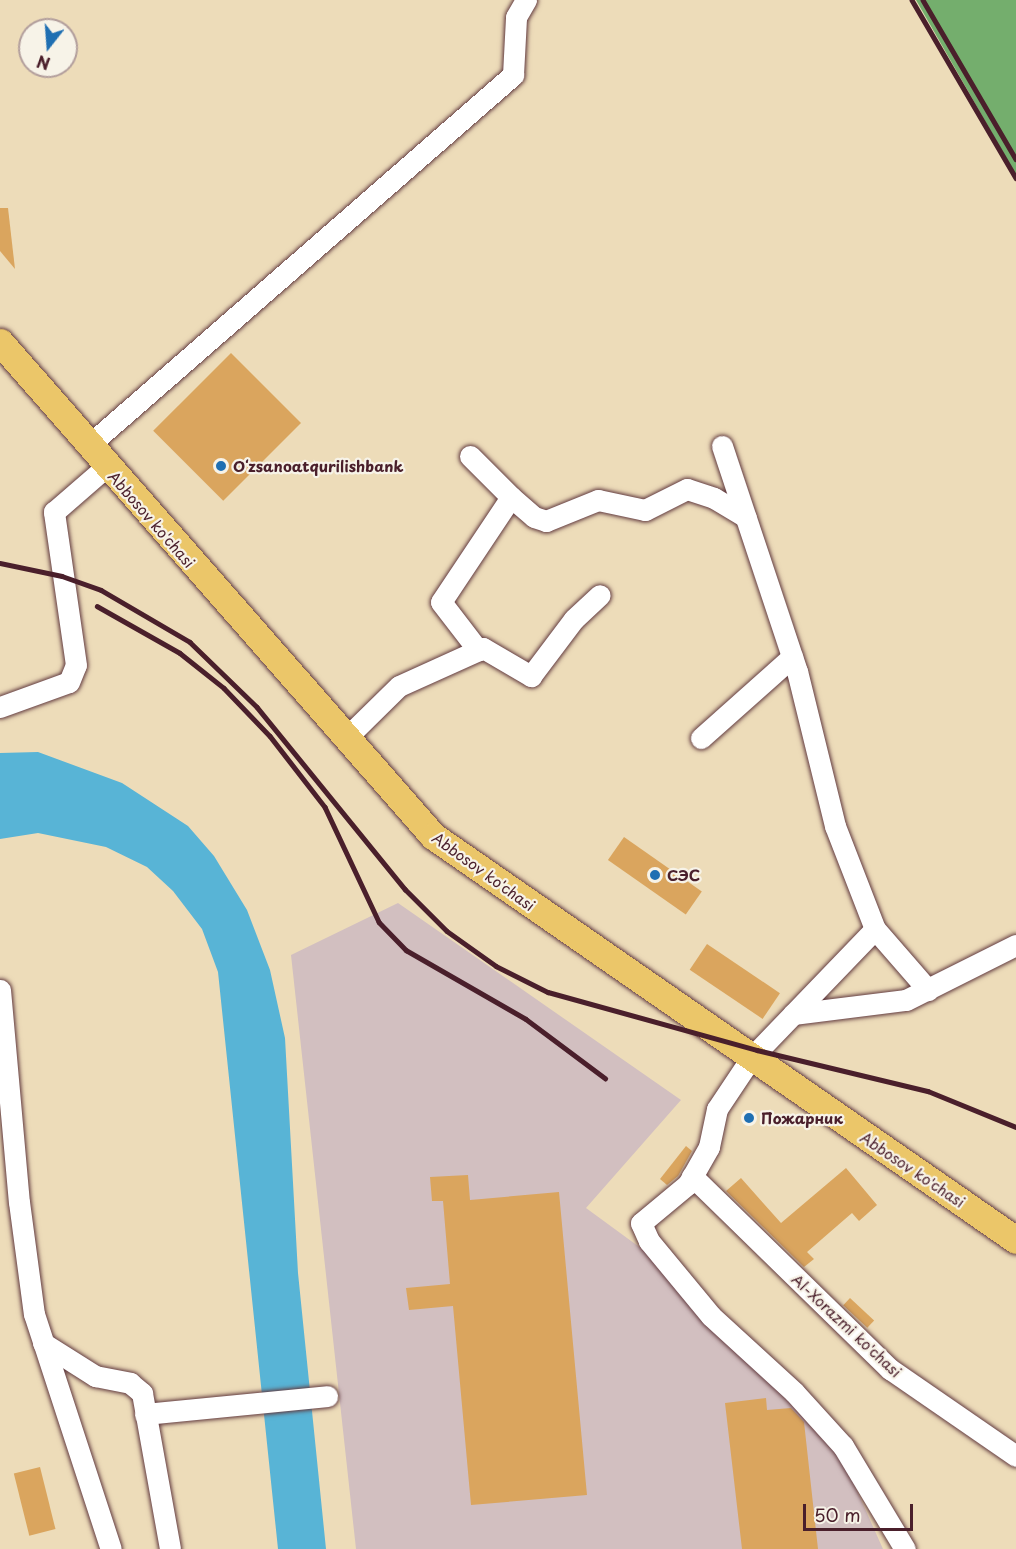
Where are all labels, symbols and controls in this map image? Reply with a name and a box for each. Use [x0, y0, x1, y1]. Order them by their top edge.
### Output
north arrow [18, 18, 78, 78]
text: N [34, 50, 53, 77]
place label: Oʻzsanoatqurilishbank [233, 457, 404, 475]
marker: Oʻzsanoatqurilishbank [214, 459, 228, 473]
street label: Abbosov ko'chasi [105, 467, 199, 571]
street label: Abbosov ko'chasi [429, 828, 539, 914]
place label: СЭС [667, 866, 700, 884]
marker: СЭС [648, 868, 662, 882]
place label: Пожарник [761, 1109, 843, 1127]
marker: Пожарник [742, 1111, 756, 1125]
street label: Abbosov ko'chasi [857, 1127, 969, 1211]
street label: Al-Xorazmi ko'chasi [789, 1270, 905, 1380]
scale bar [806, 1492, 916, 1530]
text: 50 m [814, 1501, 861, 1528]

